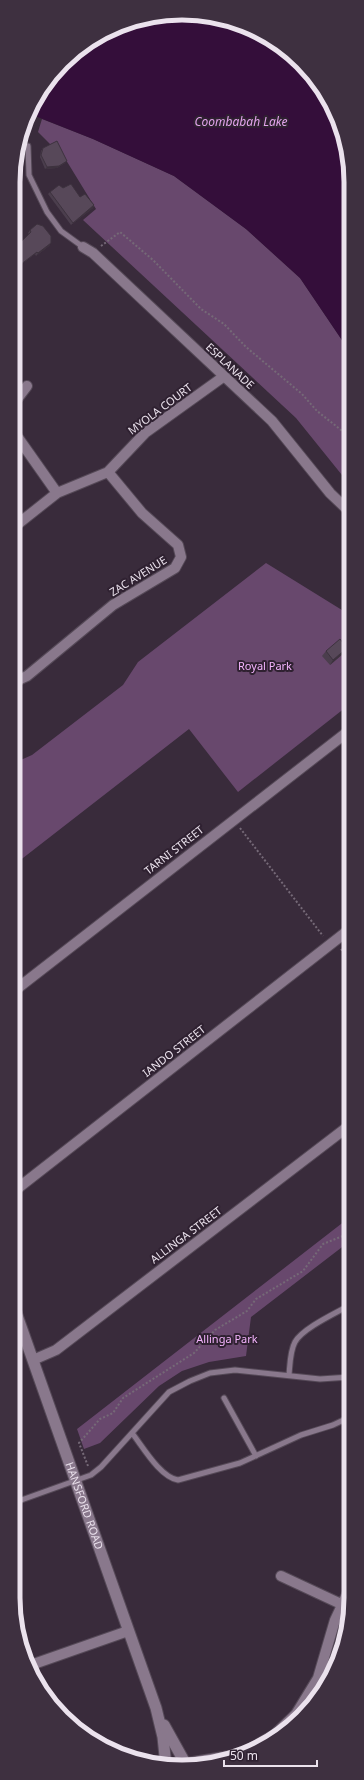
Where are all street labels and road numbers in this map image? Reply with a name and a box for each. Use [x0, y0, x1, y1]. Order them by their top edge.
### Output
street label: ESPLANADE [203, 339, 258, 392]
street label: MYOLA COURT [125, 380, 195, 438]
street label: ZAC AVENUE [106, 552, 169, 599]
street label: TARNI STREET [141, 822, 206, 878]
street label: IANDO STREET [139, 1021, 208, 1080]
street label: ALLINGA STREET [147, 1203, 225, 1266]
street label: HANSFORD ROAD [62, 1460, 107, 1551]

